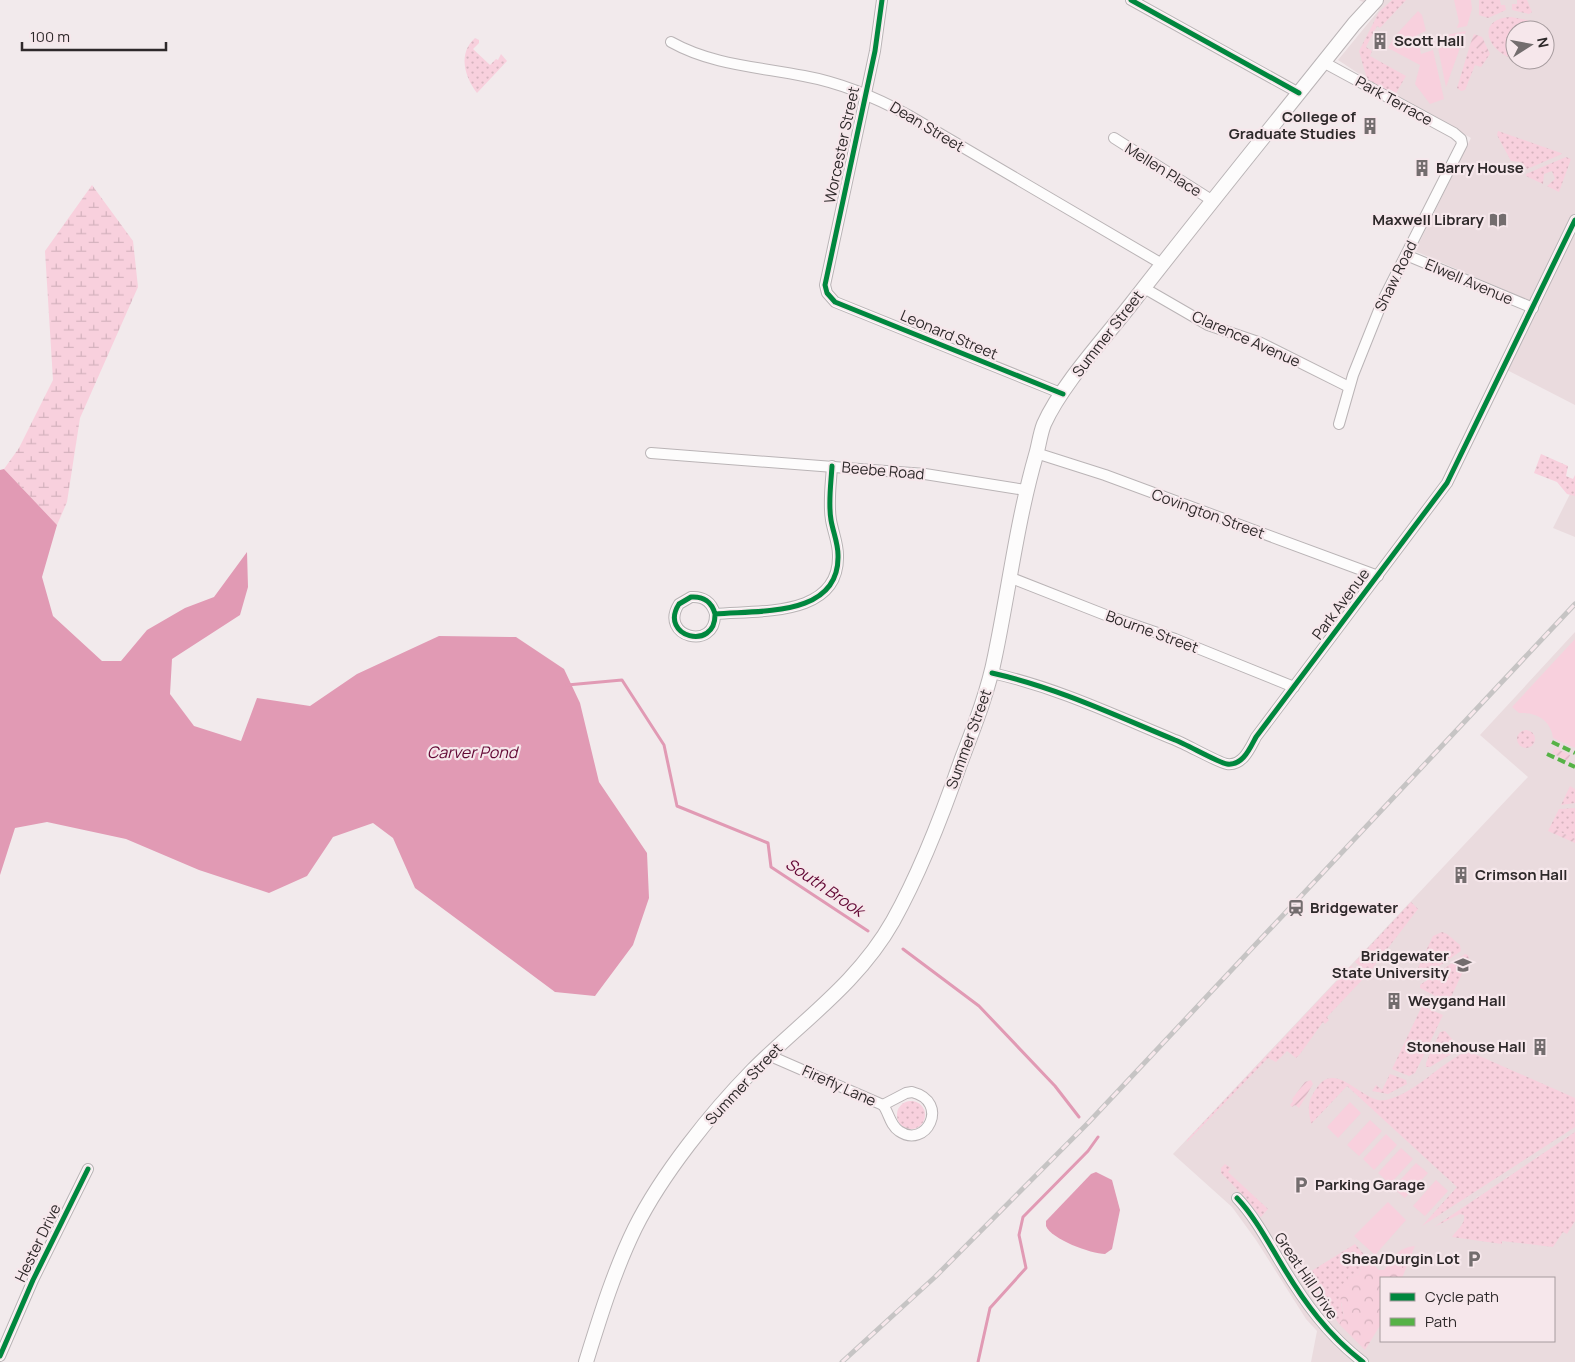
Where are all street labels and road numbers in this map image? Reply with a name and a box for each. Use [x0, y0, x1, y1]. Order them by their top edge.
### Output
street label: Park Terrace [1352, 71, 1437, 130]
street label: Worcester Street [819, 85, 864, 205]
street label: Dean Street [886, 96, 968, 157]
street label: Mellen Place [1121, 138, 1206, 202]
street label: Shaw Road [1369, 237, 1422, 315]
street label: Elwell Avenue [1422, 254, 1516, 310]
street label: Summer Street [1067, 286, 1148, 381]
street label: Leonard Street [897, 305, 1001, 364]
street label: Clarence Avenue [1189, 305, 1304, 372]
street label: Beebe Road [841, 456, 925, 485]
street label: Covington Street [1149, 483, 1268, 544]
street label: Park Avenue [1307, 564, 1374, 644]
street label: Bourne Street [1103, 605, 1201, 658]
street label: Summer Street [941, 686, 996, 792]
street label: Summer Street [700, 1038, 787, 1129]
street label: Firefly Lane [799, 1060, 880, 1111]
street label: Hester Drive [10, 1200, 66, 1286]
street label: Great Hill Drive [1270, 1228, 1343, 1323]

